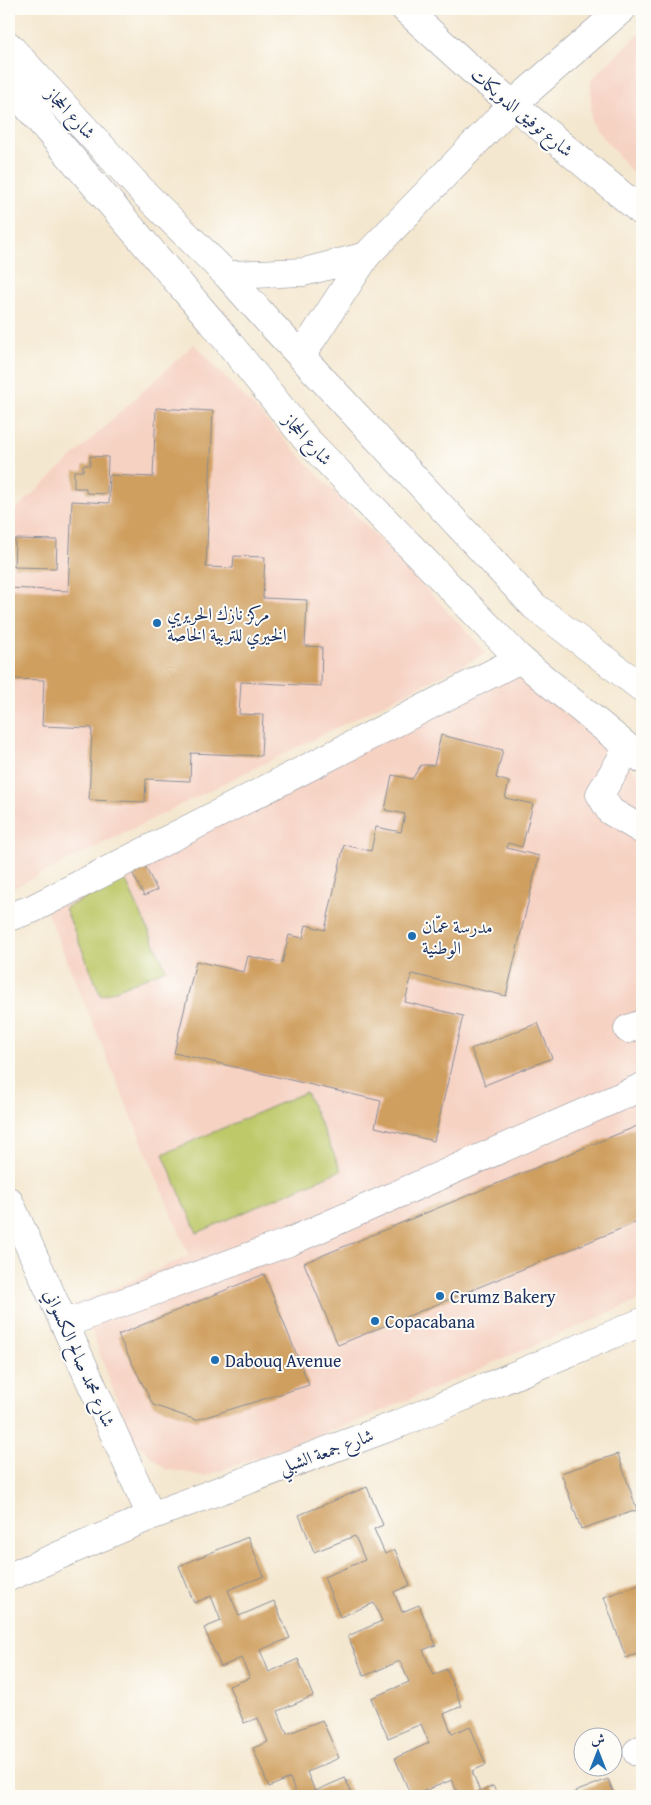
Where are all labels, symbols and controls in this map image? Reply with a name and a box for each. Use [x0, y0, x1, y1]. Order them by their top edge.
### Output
street label: شارع توفيق الدويكات [463, 61, 579, 165]
street label: شارع الحجاز [37, 79, 102, 146]
street label: شارع الحجاز [274, 405, 339, 473]
place label: مركز نازك الحريري الخيري للتربية الخاصّة [167, 600, 287, 650]
marker: مركز نازك الحريري الخيري للتربية الخاصّة [151, 617, 163, 629]
place label: مدرسة عمّان الوطنية [422, 913, 493, 961]
marker: مدرسة عمّان الوطنية [406, 930, 418, 942]
place label: Crumz Bakery [450, 1283, 556, 1310]
street label: شارع محمد صالح الكسواني [35, 1285, 123, 1433]
marker: Crumz Bakery [434, 1290, 446, 1302]
place label: Copacabana [385, 1308, 476, 1335]
marker: Copacabana [369, 1315, 381, 1327]
place label: Dabouq Avenue [225, 1347, 341, 1374]
marker: Dabouq Avenue [209, 1354, 221, 1366]
street label: شارع جمعة الشبلي [275, 1421, 379, 1484]
north arrow [574, 1728, 624, 1778]
text: ش [591, 1729, 605, 1749]

